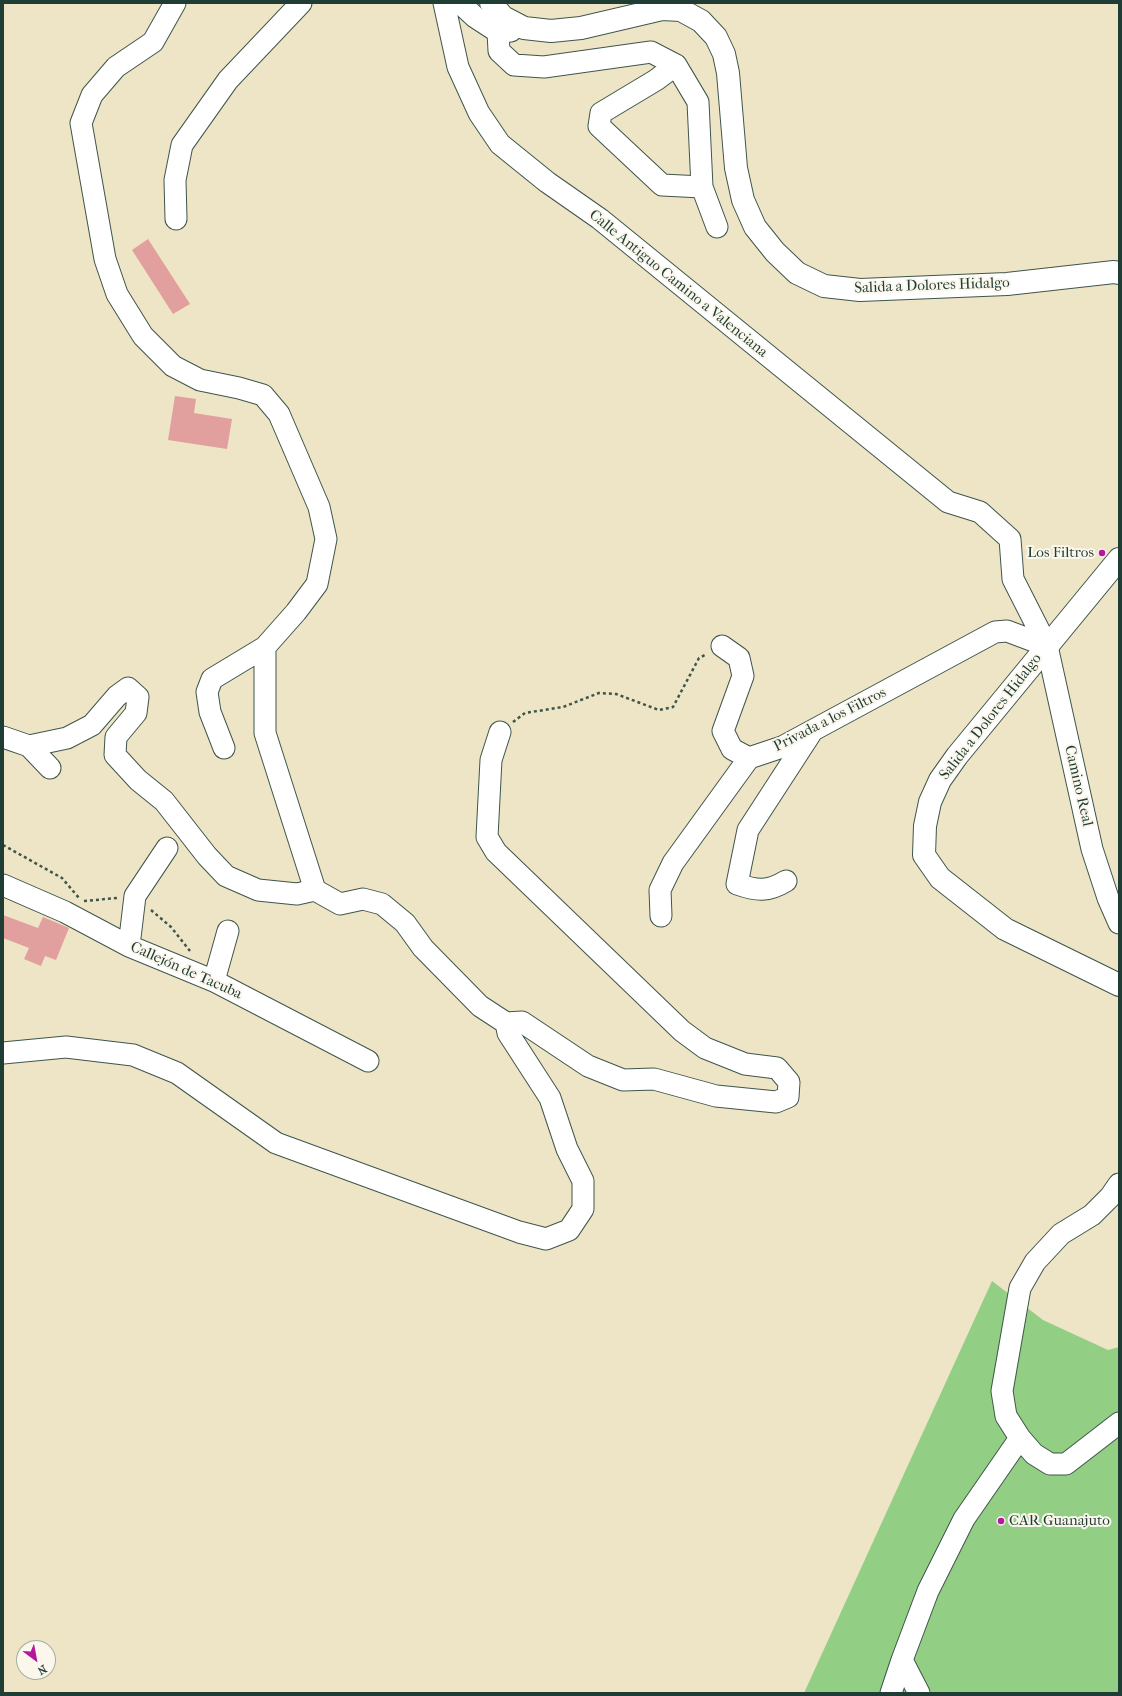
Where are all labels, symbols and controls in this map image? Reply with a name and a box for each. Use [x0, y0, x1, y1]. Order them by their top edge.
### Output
street label: Calle Antiguo Camino a Valenciana [585, 206, 771, 362]
street label: Salida a Dolores Hidalgo [854, 274, 1010, 298]
place label: Los Filtros [1027, 544, 1094, 562]
marker: Los Filtros [1097, 548, 1107, 558]
street label: Salida a Dolores Hidalgo [936, 650, 1046, 784]
street label: Privada a los Filtros [771, 684, 889, 756]
street label: Camino Real [1060, 744, 1096, 828]
street label: Callejón de Tacuba [127, 938, 245, 1004]
place label: CAR Guanajuto [1009, 1512, 1110, 1530]
marker: CAR Guanajuto [996, 1516, 1006, 1526]
north arrow [16, 1640, 56, 1680]
text: N [35, 1662, 49, 1677]

